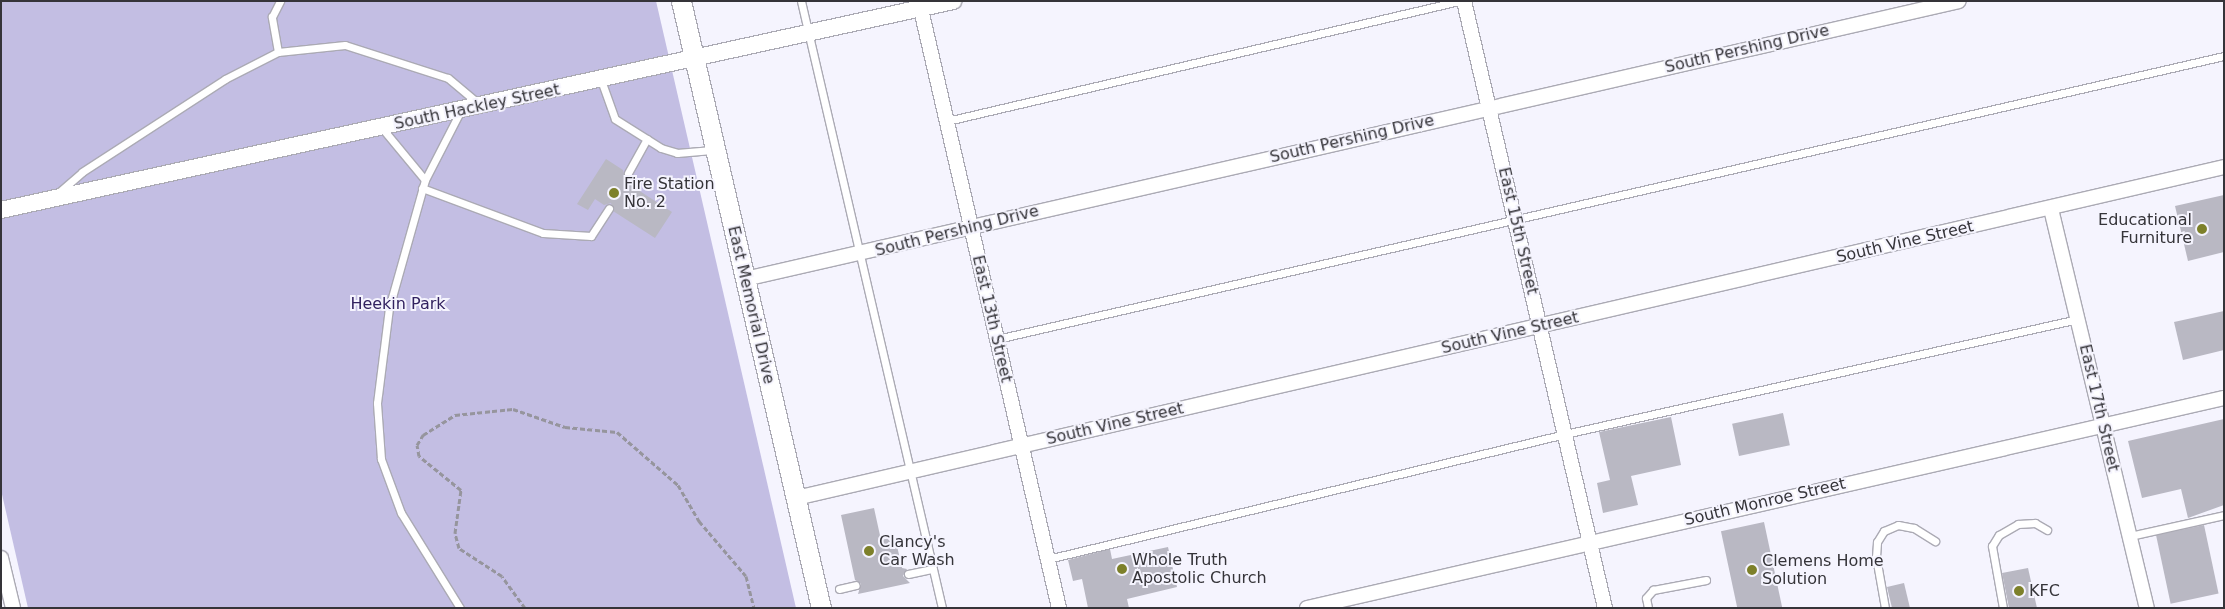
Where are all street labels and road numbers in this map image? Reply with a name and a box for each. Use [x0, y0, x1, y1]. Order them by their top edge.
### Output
street label: South Pershing Drive [1663, 21, 1831, 77]
street label: South Hackley Street [392, 80, 562, 134]
street label: South Pershing Drive [1268, 111, 1436, 167]
street label: East 15th Street [1494, 165, 1542, 297]
street label: South Pershing Drive [873, 201, 1041, 261]
street label: South Vine Street [1834, 217, 1976, 267]
street label: East Memorial Drive [723, 224, 779, 386]
street label: East 13th Street [968, 253, 1016, 385]
street label: South Vine Street [1439, 308, 1581, 358]
street label: East 17th Street [2075, 342, 2123, 474]
street label: South Vine Street [1044, 399, 1186, 449]
street label: South Monroe Street [1683, 474, 1847, 530]

